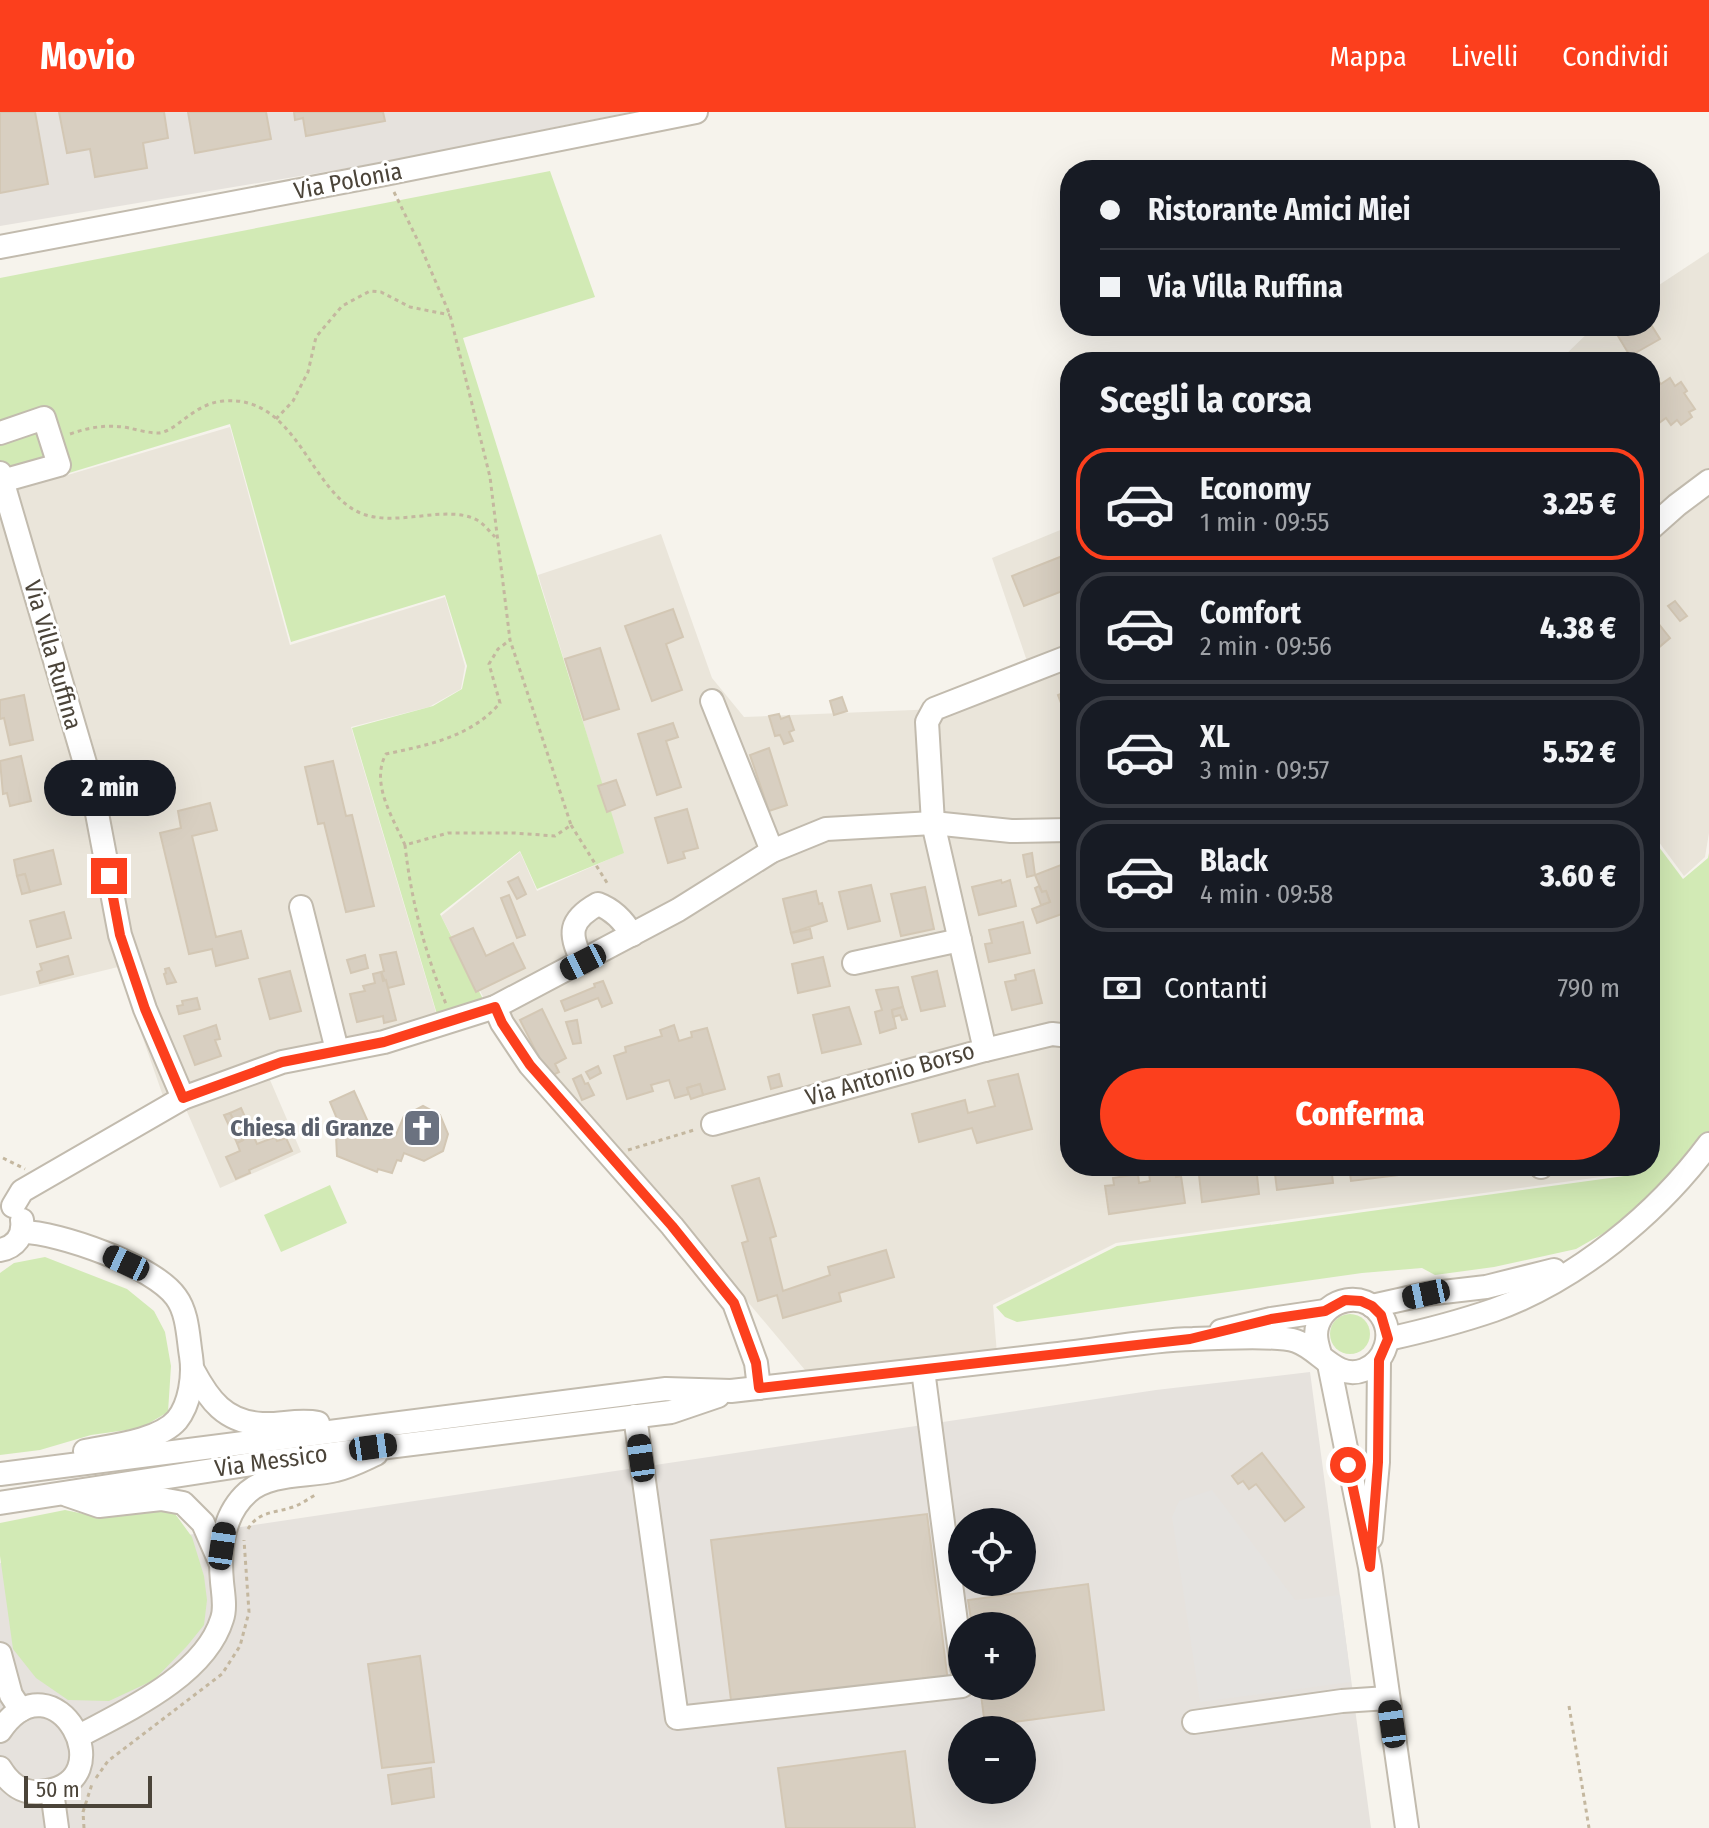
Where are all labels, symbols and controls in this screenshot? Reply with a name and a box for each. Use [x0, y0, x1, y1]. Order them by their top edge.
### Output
text: Movio [40, 33, 135, 79]
text: Mappa [1330, 40, 1407, 73]
text: Livelli [1451, 40, 1518, 73]
text: Condividi [1562, 40, 1669, 73]
street label: Via Polonia [292, 157, 404, 205]
text: Ristorante Amici Miei [1148, 192, 1410, 228]
text: Via Villa Ruffina [1148, 269, 1343, 305]
text: Scegli la corsa [1100, 378, 1312, 422]
icon: car [1104, 468, 1176, 540]
text: Economy [1200, 471, 1311, 507]
text: 3.25 € [1543, 486, 1616, 522]
text: 1 min · 09:55 [1200, 507, 1330, 538]
street label: Via Villa Ruffina [18, 577, 88, 733]
icon: car [1104, 592, 1176, 664]
text: Comfort [1200, 595, 1301, 631]
text: 4.38 € [1540, 610, 1616, 646]
text: 2 min · 09:56 [1200, 631, 1332, 662]
icon: car [1104, 716, 1176, 788]
text: XL [1200, 719, 1230, 755]
text: 5.52 € [1543, 734, 1616, 770]
text: 3 min · 09:57 [1200, 755, 1329, 786]
callout: 2 min [43, 760, 175, 816]
text: 2 min [81, 772, 139, 803]
icon: car [1104, 840, 1176, 912]
text: Black [1200, 843, 1268, 879]
route end [91, 858, 127, 894]
text: 3.60 € [1540, 858, 1616, 894]
text: 4 min · 09:58 [1200, 879, 1333, 910]
car [556, 940, 610, 984]
icon: cash [1100, 966, 1144, 1010]
text: Contanti [1164, 970, 1268, 1006]
text: 790 m [1558, 973, 1620, 1004]
street label: Via Antonio Borso [802, 1036, 978, 1112]
button: Conferma [1100, 1068, 1620, 1160]
church icon: Chiesa di Granze [401, 1107, 443, 1149]
place label: Chiesa di Granze [230, 1114, 394, 1142]
car [99, 1242, 153, 1284]
car [1400, 1277, 1452, 1311]
car [348, 1432, 398, 1462]
car [626, 1433, 656, 1483]
street label: Via Messico [213, 1439, 329, 1483]
route start [1330, 1447, 1366, 1483]
map controls [948, 1508, 1036, 1804]
button: locate [948, 1508, 1036, 1596]
car [207, 1521, 237, 1571]
button: + [948, 1612, 1036, 1700]
car [1377, 1699, 1407, 1749]
button: − [948, 1716, 1036, 1804]
scale bar [24, 1772, 152, 1808]
text: 50 m [36, 1776, 80, 1803]

